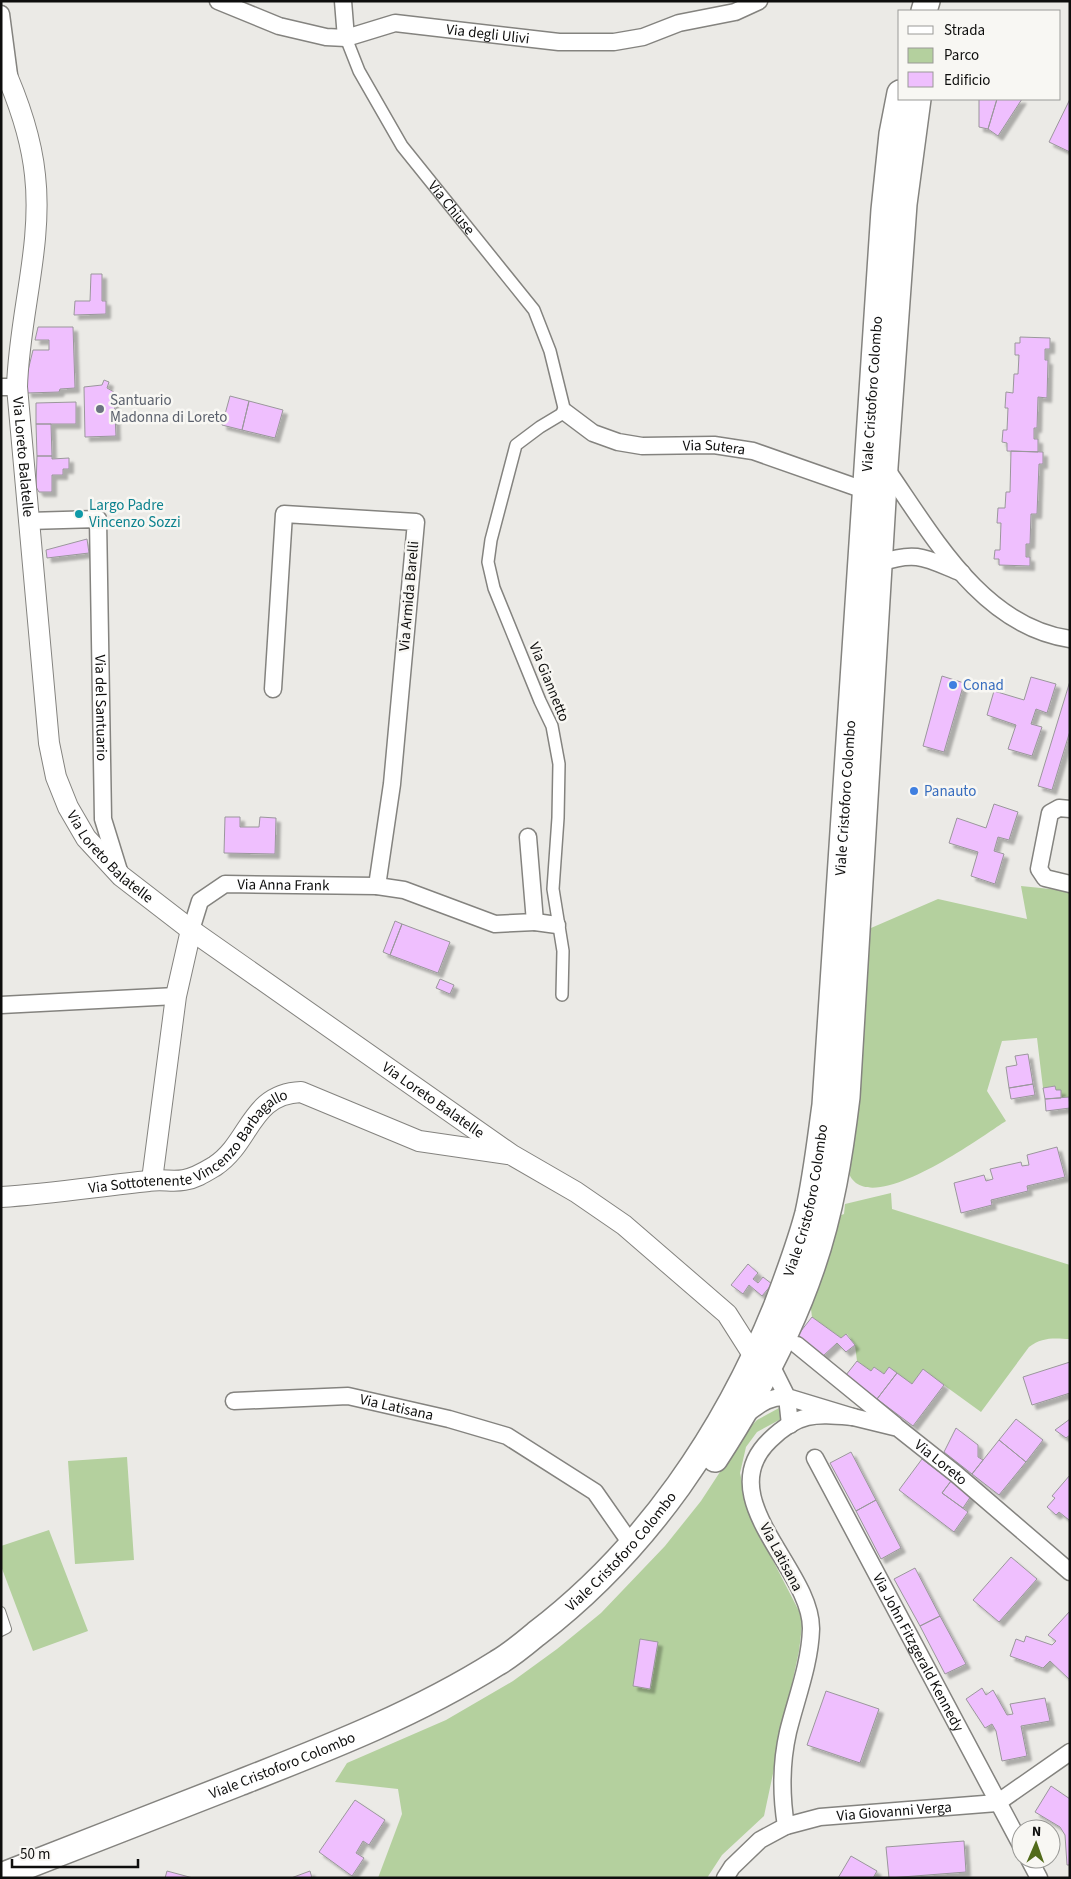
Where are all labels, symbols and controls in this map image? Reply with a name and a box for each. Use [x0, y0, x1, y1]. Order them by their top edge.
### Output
legend [898, 10, 1061, 100]
street label: Via degli Ulivi [445, 19, 531, 49]
text: Strada [944, 20, 985, 41]
text: Parco [944, 45, 979, 66]
text: Edificio [944, 70, 991, 91]
street label: Via Chiuse [423, 176, 480, 239]
street label: Viale Cristoforo Colombo [856, 315, 887, 472]
place label: Santuario Madonna di Loreto [110, 390, 228, 428]
street label: Via Loreto Balatelle [7, 396, 39, 518]
marker: Santuario Madonna di Loreto [94, 403, 106, 415]
street label: Via Sutera [682, 434, 747, 460]
place label: Largo Padre Vincenzo Sozzi [89, 495, 181, 533]
marker: Largo Padre Vincenzo Sozzi [73, 508, 85, 520]
street label: Via Armida Barelli [394, 540, 424, 652]
street label: Via Giannetto [524, 639, 574, 725]
street label: Via del Santuario [90, 655, 113, 761]
place label: Conad [963, 675, 1004, 696]
marker: Conad [947, 679, 959, 691]
street label: Viale Cristoforo Colombo [830, 719, 861, 876]
place label: Panauto [924, 781, 976, 802]
marker: Panauto [908, 785, 920, 797]
street label: Via Loreto Balatelle [62, 806, 158, 908]
street label: Via Anna Frank [237, 874, 330, 896]
street label: Via Loreto Balatelle [378, 1057, 489, 1143]
street label: Via Sottotenente Vincenzo Barbagallo [87, 1084, 290, 1199]
street label: Viale Cristoforo Colombo [778, 1123, 833, 1279]
street label: Via Latisana [358, 1389, 436, 1426]
street label: Via Loreto [910, 1434, 972, 1490]
street label: Viale Cristoforo Colombo [561, 1487, 681, 1616]
street label: Via Latisana [754, 1519, 808, 1595]
street label: Via John Fitzgerald Kennedy [868, 1569, 969, 1735]
street label: Viale Cristoforo Colombo [206, 1727, 359, 1804]
street label: Via Giovanni Verga [836, 1796, 952, 1826]
north arrow [1011, 1819, 1061, 1869]
text: N [1031, 1822, 1041, 1842]
scale bar [12, 1836, 139, 1868]
text: 50 m [20, 1844, 50, 1865]

